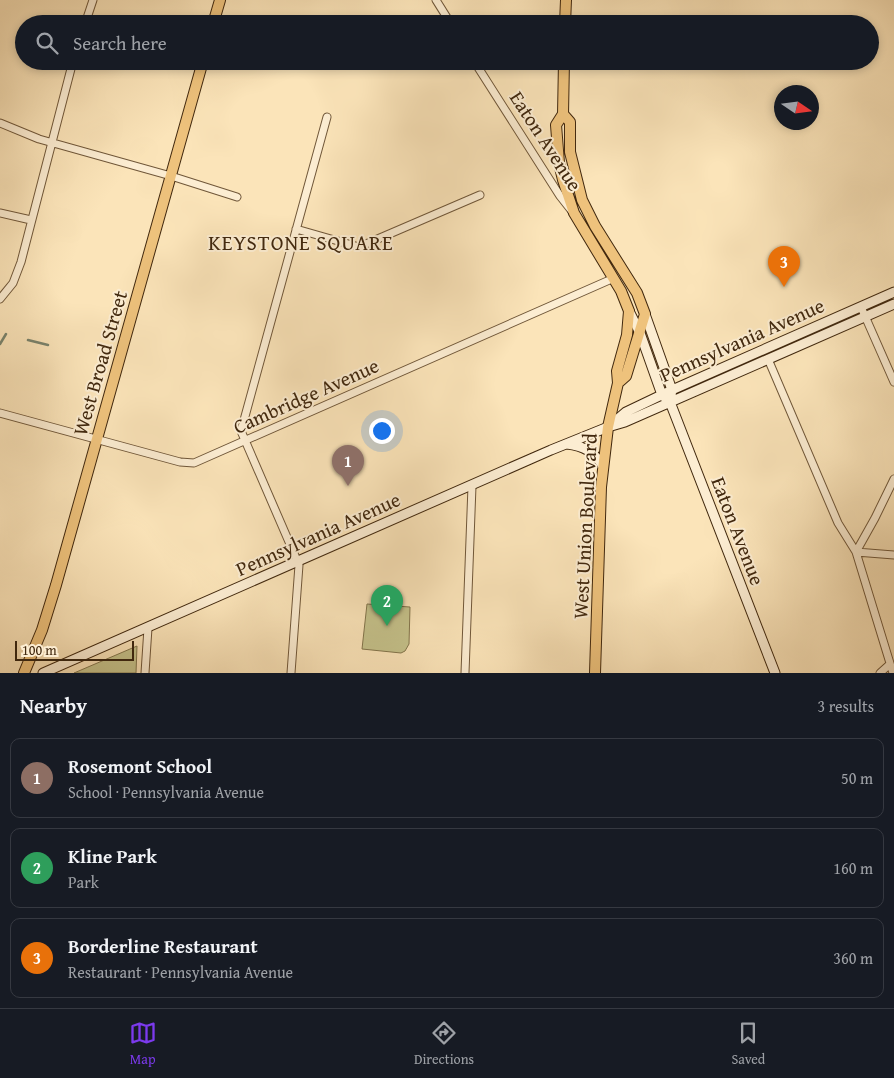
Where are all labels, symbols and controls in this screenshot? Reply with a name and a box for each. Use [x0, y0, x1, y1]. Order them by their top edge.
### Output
search box [15, 15, 879, 70]
icon: search [33, 29, 61, 57]
text: Search here [73, 29, 167, 57]
street label: Eaton Avenue [503, 85, 590, 196]
north arrow [774, 85, 819, 130]
district label: KEYSTONE SQUARE [208, 227, 394, 258]
pin: 3 [768, 246, 800, 287]
street label: West Broad Street [65, 287, 134, 439]
street label: Pennsylvania Avenue [655, 290, 829, 389]
street label: Cambridge Avenue [228, 350, 383, 441]
your location [369, 418, 395, 444]
street label: West Union Boulevard [565, 432, 604, 620]
pin: 1 [332, 445, 364, 486]
street label: Eaton Avenue [705, 472, 772, 589]
street label: Pennsylvania Avenue [231, 484, 405, 583]
pin: 2 [371, 585, 403, 626]
scale bar [15, 638, 134, 661]
text: 100 m [22, 640, 57, 660]
text: Nearby [20, 690, 87, 721]
text: 3 results [817, 694, 874, 718]
text: Rosemont School [68, 752, 212, 780]
text: 1 [33, 766, 41, 790]
text: 50 m [841, 766, 873, 790]
text: School · Pennsylvania Avenue [68, 780, 264, 804]
text: Kline Park [68, 842, 157, 870]
text: 2 [33, 856, 41, 880]
text: 160 m [833, 856, 873, 880]
text: Park [68, 870, 99, 894]
text: Borderline Restaurant [68, 932, 258, 960]
text: 3 [33, 946, 41, 970]
text: 360 m [833, 946, 873, 970]
text: Restaurant · Pennsylvania Avenue [68, 960, 293, 984]
tab: Map [129, 1019, 157, 1069]
tab: Directions [414, 1019, 474, 1069]
tab: Saved [731, 1019, 765, 1069]

